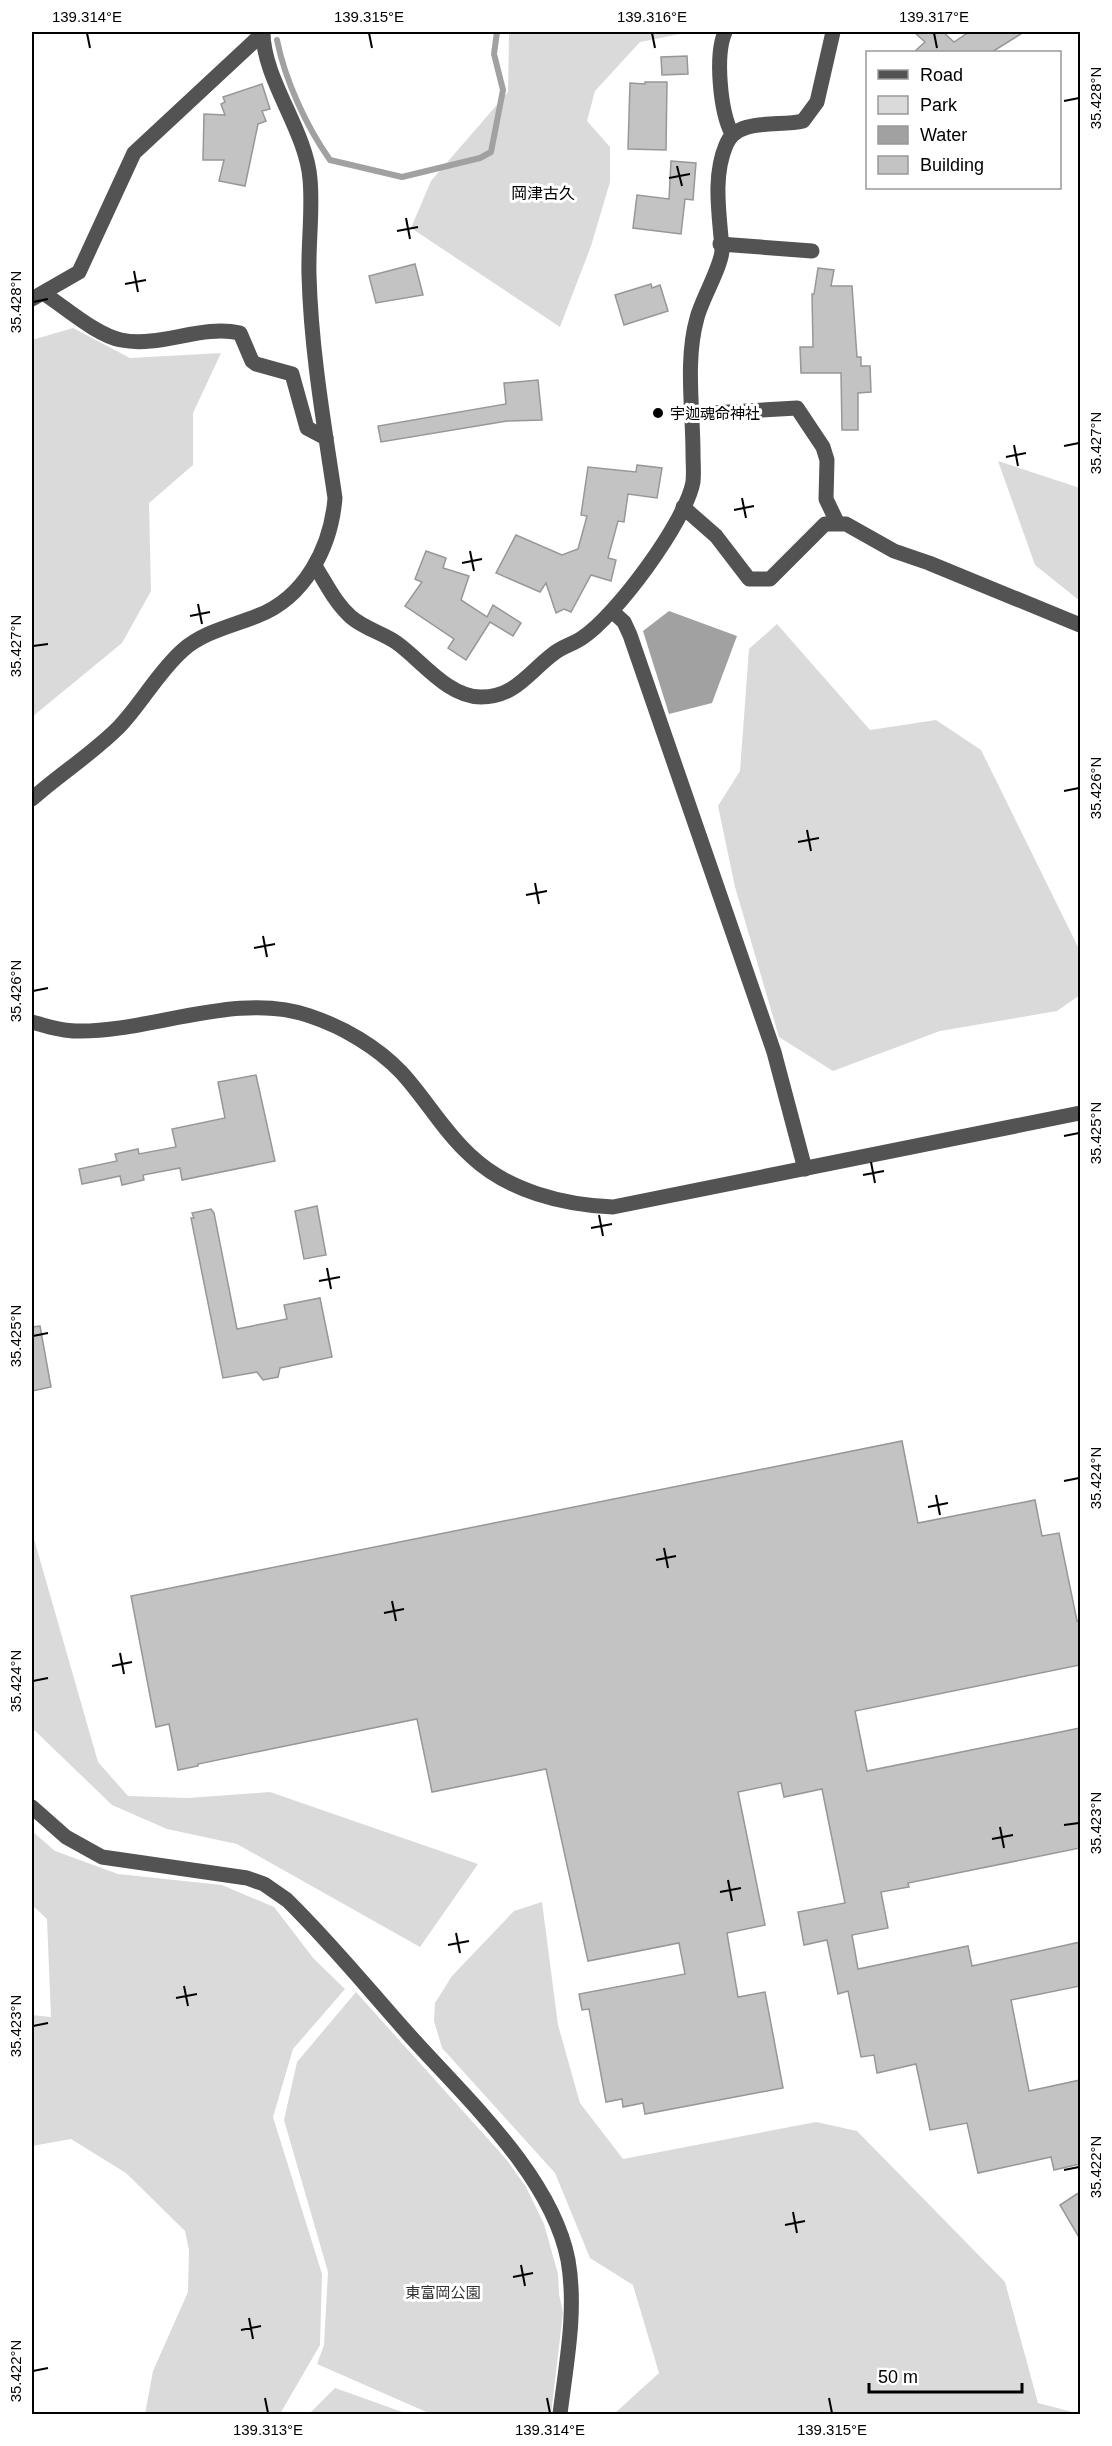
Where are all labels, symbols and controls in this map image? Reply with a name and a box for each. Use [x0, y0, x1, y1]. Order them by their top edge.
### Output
text: 139.314°E [52, 8, 122, 25]
text: 139.315°E [334, 8, 404, 25]
text: 139.316°E [617, 8, 687, 25]
text: 139.317°E [899, 8, 969, 25]
legend [866, 51, 1061, 189]
text: Road [920, 65, 963, 85]
text: 35.428°N [1087, 67, 1104, 129]
text: Park [920, 95, 958, 115]
text: Water [920, 125, 967, 145]
text: Building [920, 155, 984, 175]
district label: 岡津古久 [511, 185, 575, 202]
text: 35.428°N [7, 271, 24, 333]
place label: 宇迦魂命神社 [670, 405, 760, 422]
marker: 宇迦魂命神社 [651, 406, 665, 420]
text: 35.427°N [1087, 412, 1104, 474]
text: 35.427°N [7, 615, 24, 677]
text: 35.426°N [1087, 757, 1104, 819]
text: 35.426°N [7, 960, 24, 1022]
text: 35.425°N [1087, 1102, 1104, 1164]
text: 35.425°N [7, 1305, 24, 1367]
text: 35.424°N [1087, 1447, 1104, 1509]
text: 35.424°N [7, 1650, 24, 1712]
text: 35.423°N [1087, 1792, 1104, 1854]
text: 35.423°N [7, 1995, 24, 2057]
text: 35.422°N [1087, 2136, 1104, 2198]
park label: 東富岡公園 [405, 2284, 481, 2301]
text: 35.422°N [7, 2340, 24, 2402]
scale bar [869, 2356, 1022, 2394]
text: 50 m [878, 2367, 918, 2387]
text: 139.313°E [233, 2421, 303, 2438]
text: 139.314°E [515, 2421, 585, 2438]
text: 139.315°E [797, 2421, 867, 2438]

